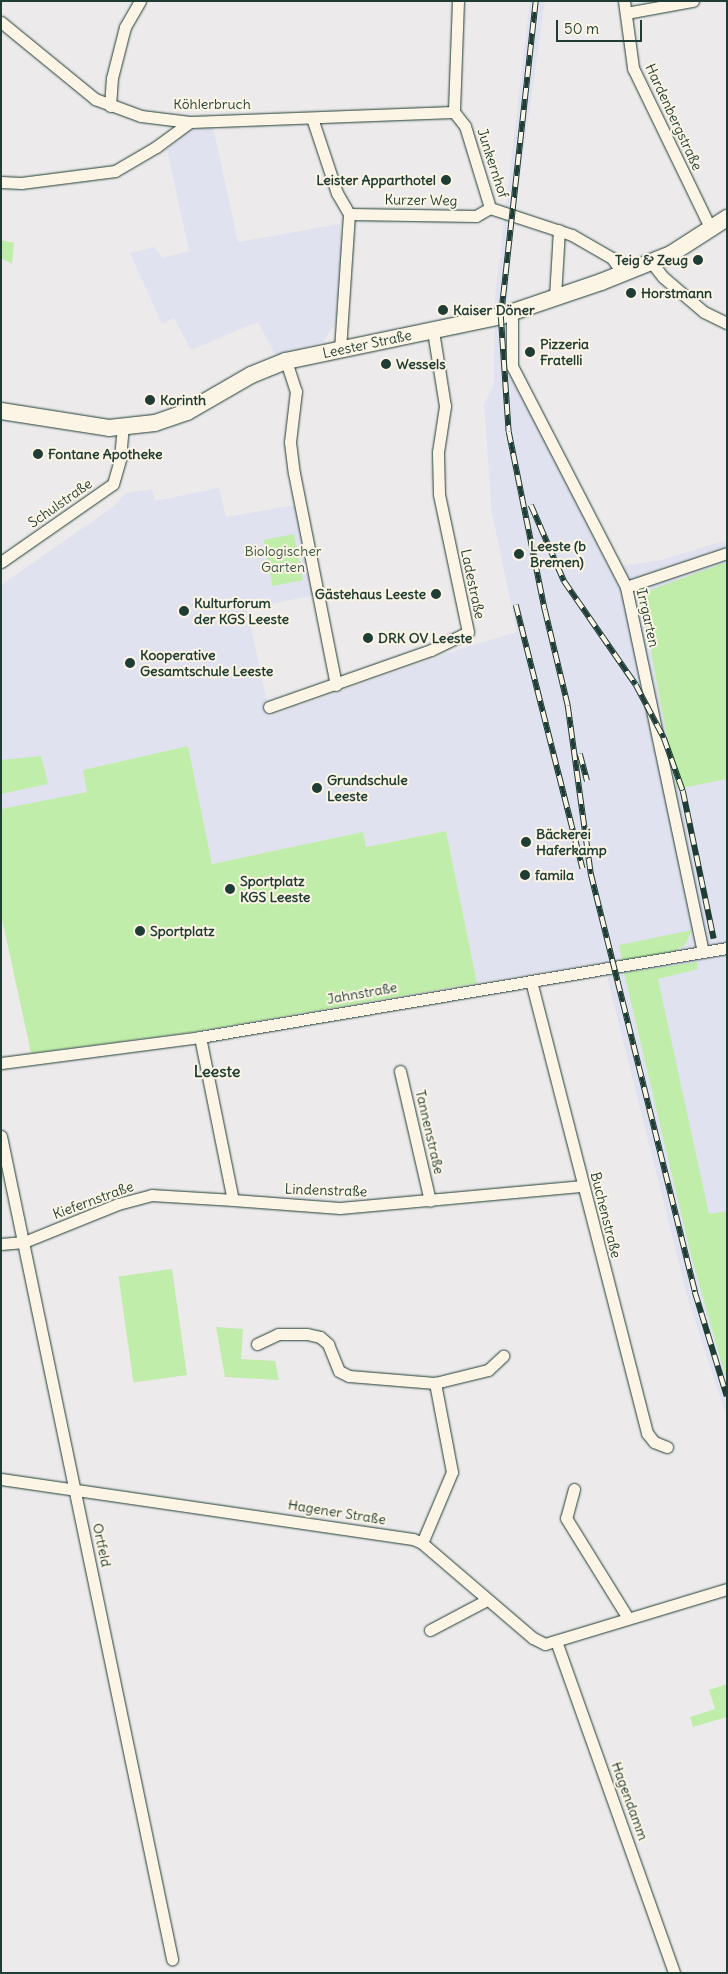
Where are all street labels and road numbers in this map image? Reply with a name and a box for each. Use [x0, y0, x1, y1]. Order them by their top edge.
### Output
street label: Hardenbergstraße [642, 61, 706, 173]
street label: Köhlerbruch [173, 96, 251, 112]
street label: Junkernhof [474, 126, 512, 200]
street label: Kurzer Weg [384, 191, 458, 209]
street label: Leester Straße [321, 326, 413, 362]
street label: Schulstraße [25, 475, 95, 531]
street label: Ladestraße [457, 548, 489, 620]
street label: Irrgarten [633, 587, 663, 649]
street label: Jahnstraße [326, 979, 398, 1007]
street label: Tannenstraße [412, 1088, 448, 1176]
street label: Buchenstraße [587, 1170, 625, 1260]
street label: Kiefernstraße [50, 1178, 136, 1222]
street label: Lindenstraße [284, 1180, 368, 1200]
street label: Hagener Straße [287, 1496, 387, 1528]
street label: Ortfeld [89, 1522, 115, 1568]
street label: Hagendamm [608, 1759, 652, 1843]

